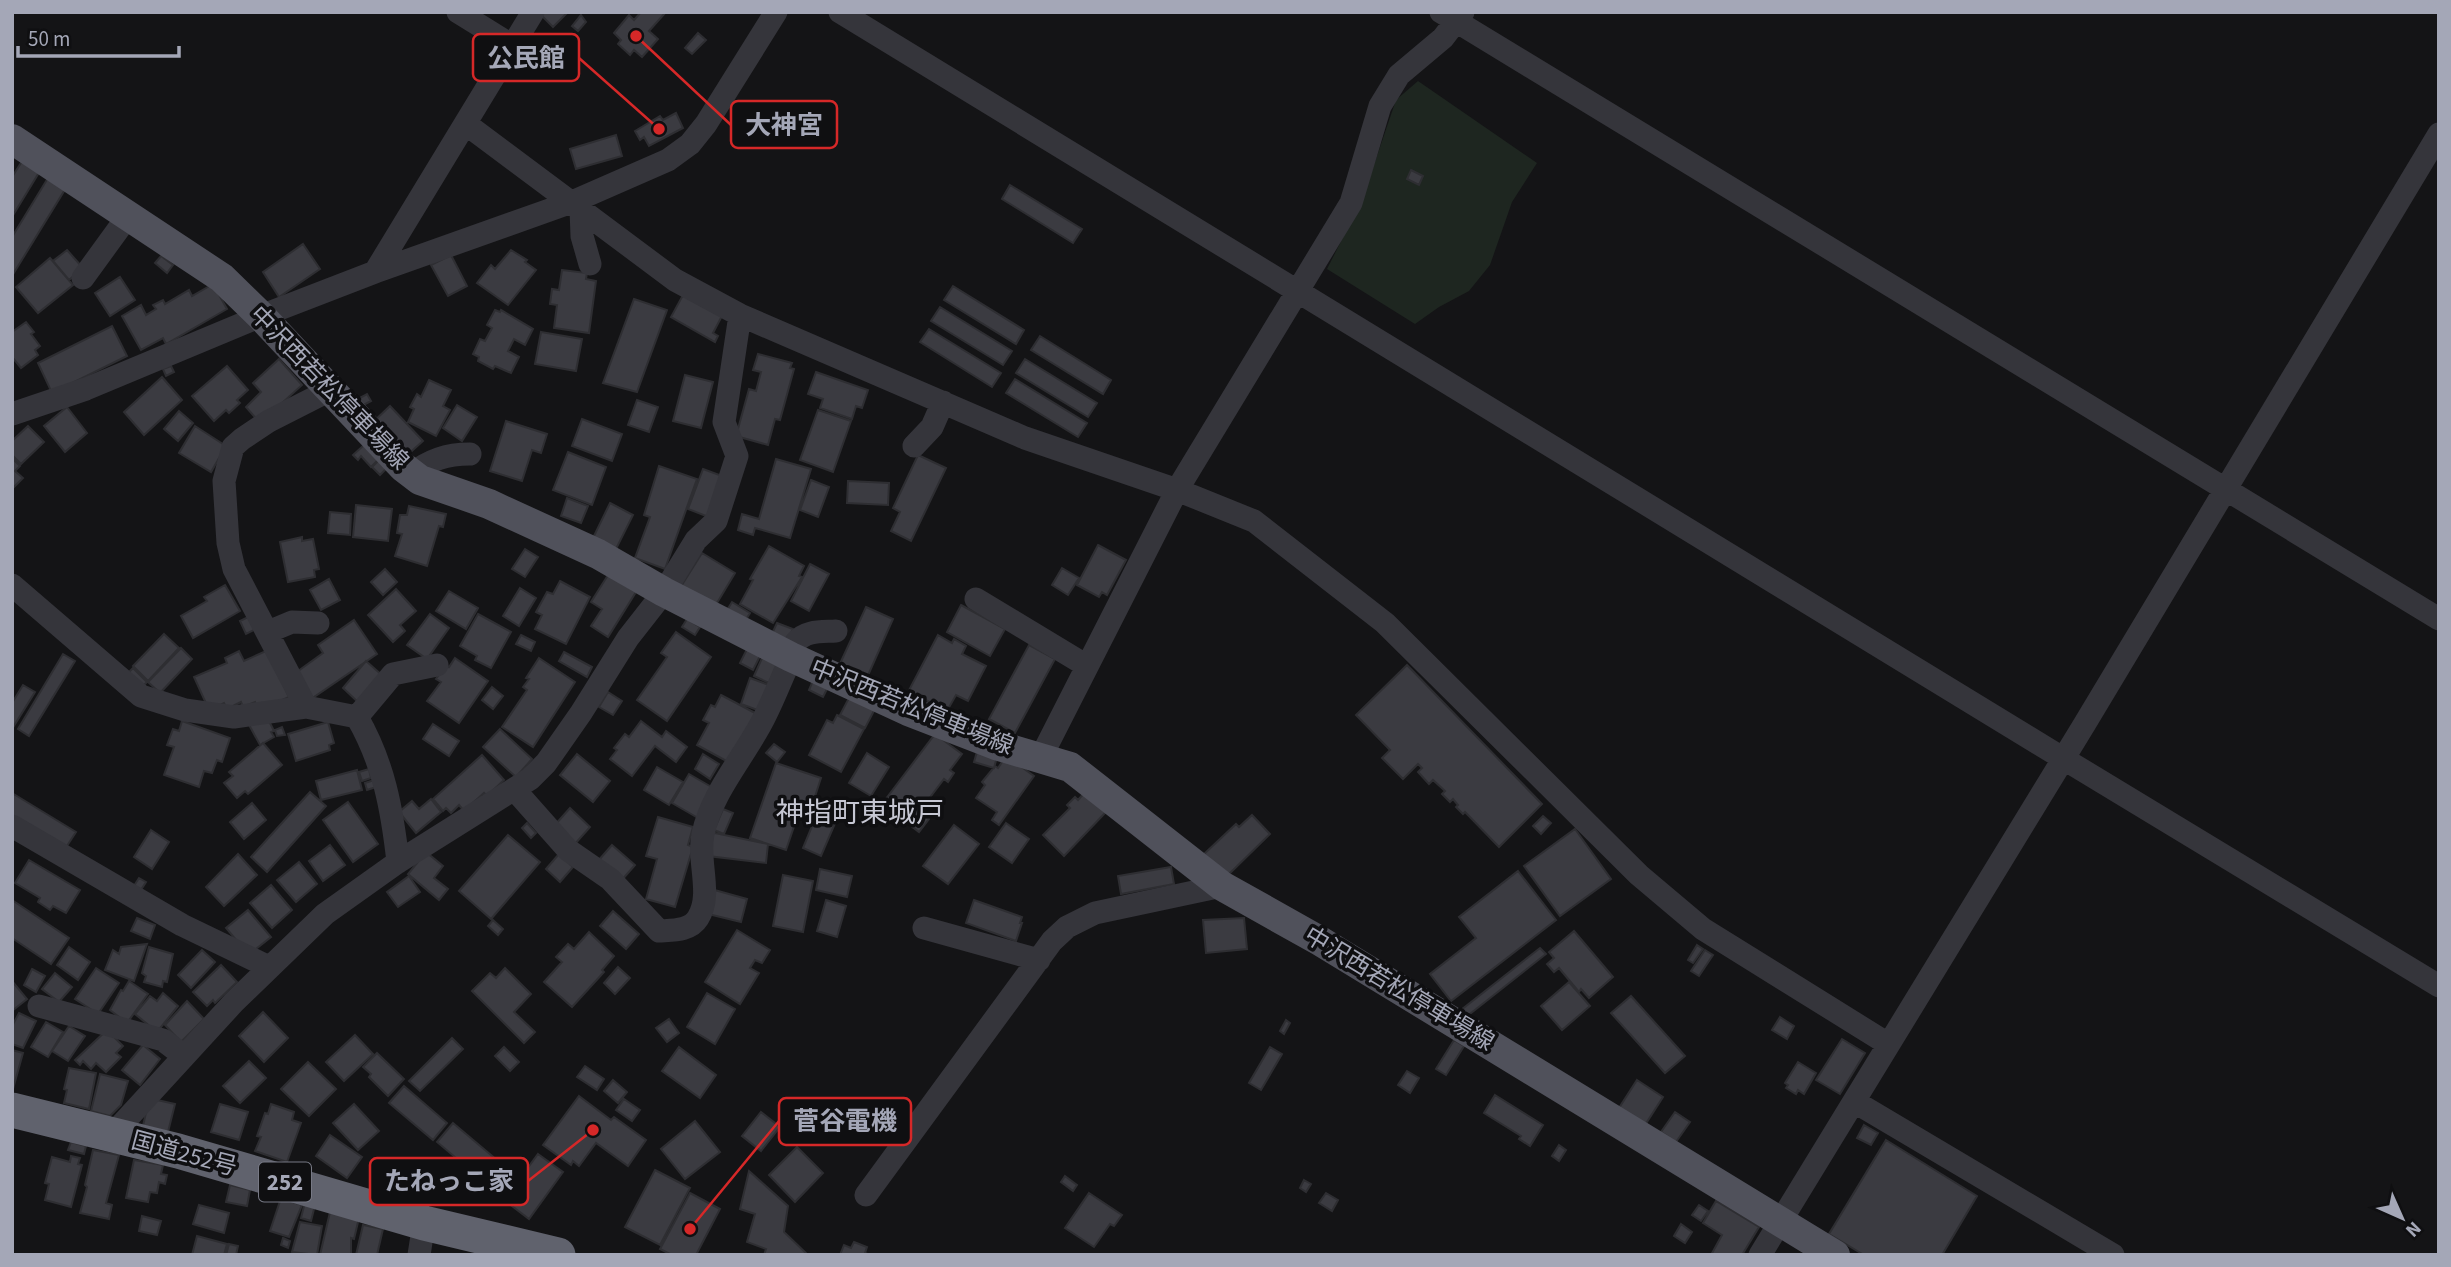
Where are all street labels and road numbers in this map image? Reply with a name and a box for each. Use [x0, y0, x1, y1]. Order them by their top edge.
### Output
street label: 中沢西若松停車場線 [241, 298, 417, 478]
street label: 中沢西若松停車場線 [805, 650, 1019, 764]
street label: 中沢西若松停車場線 [1297, 918, 1501, 1060]
street label: 国道252号 [127, 1123, 241, 1185]
road number: 252 [259, 1162, 311, 1202]

